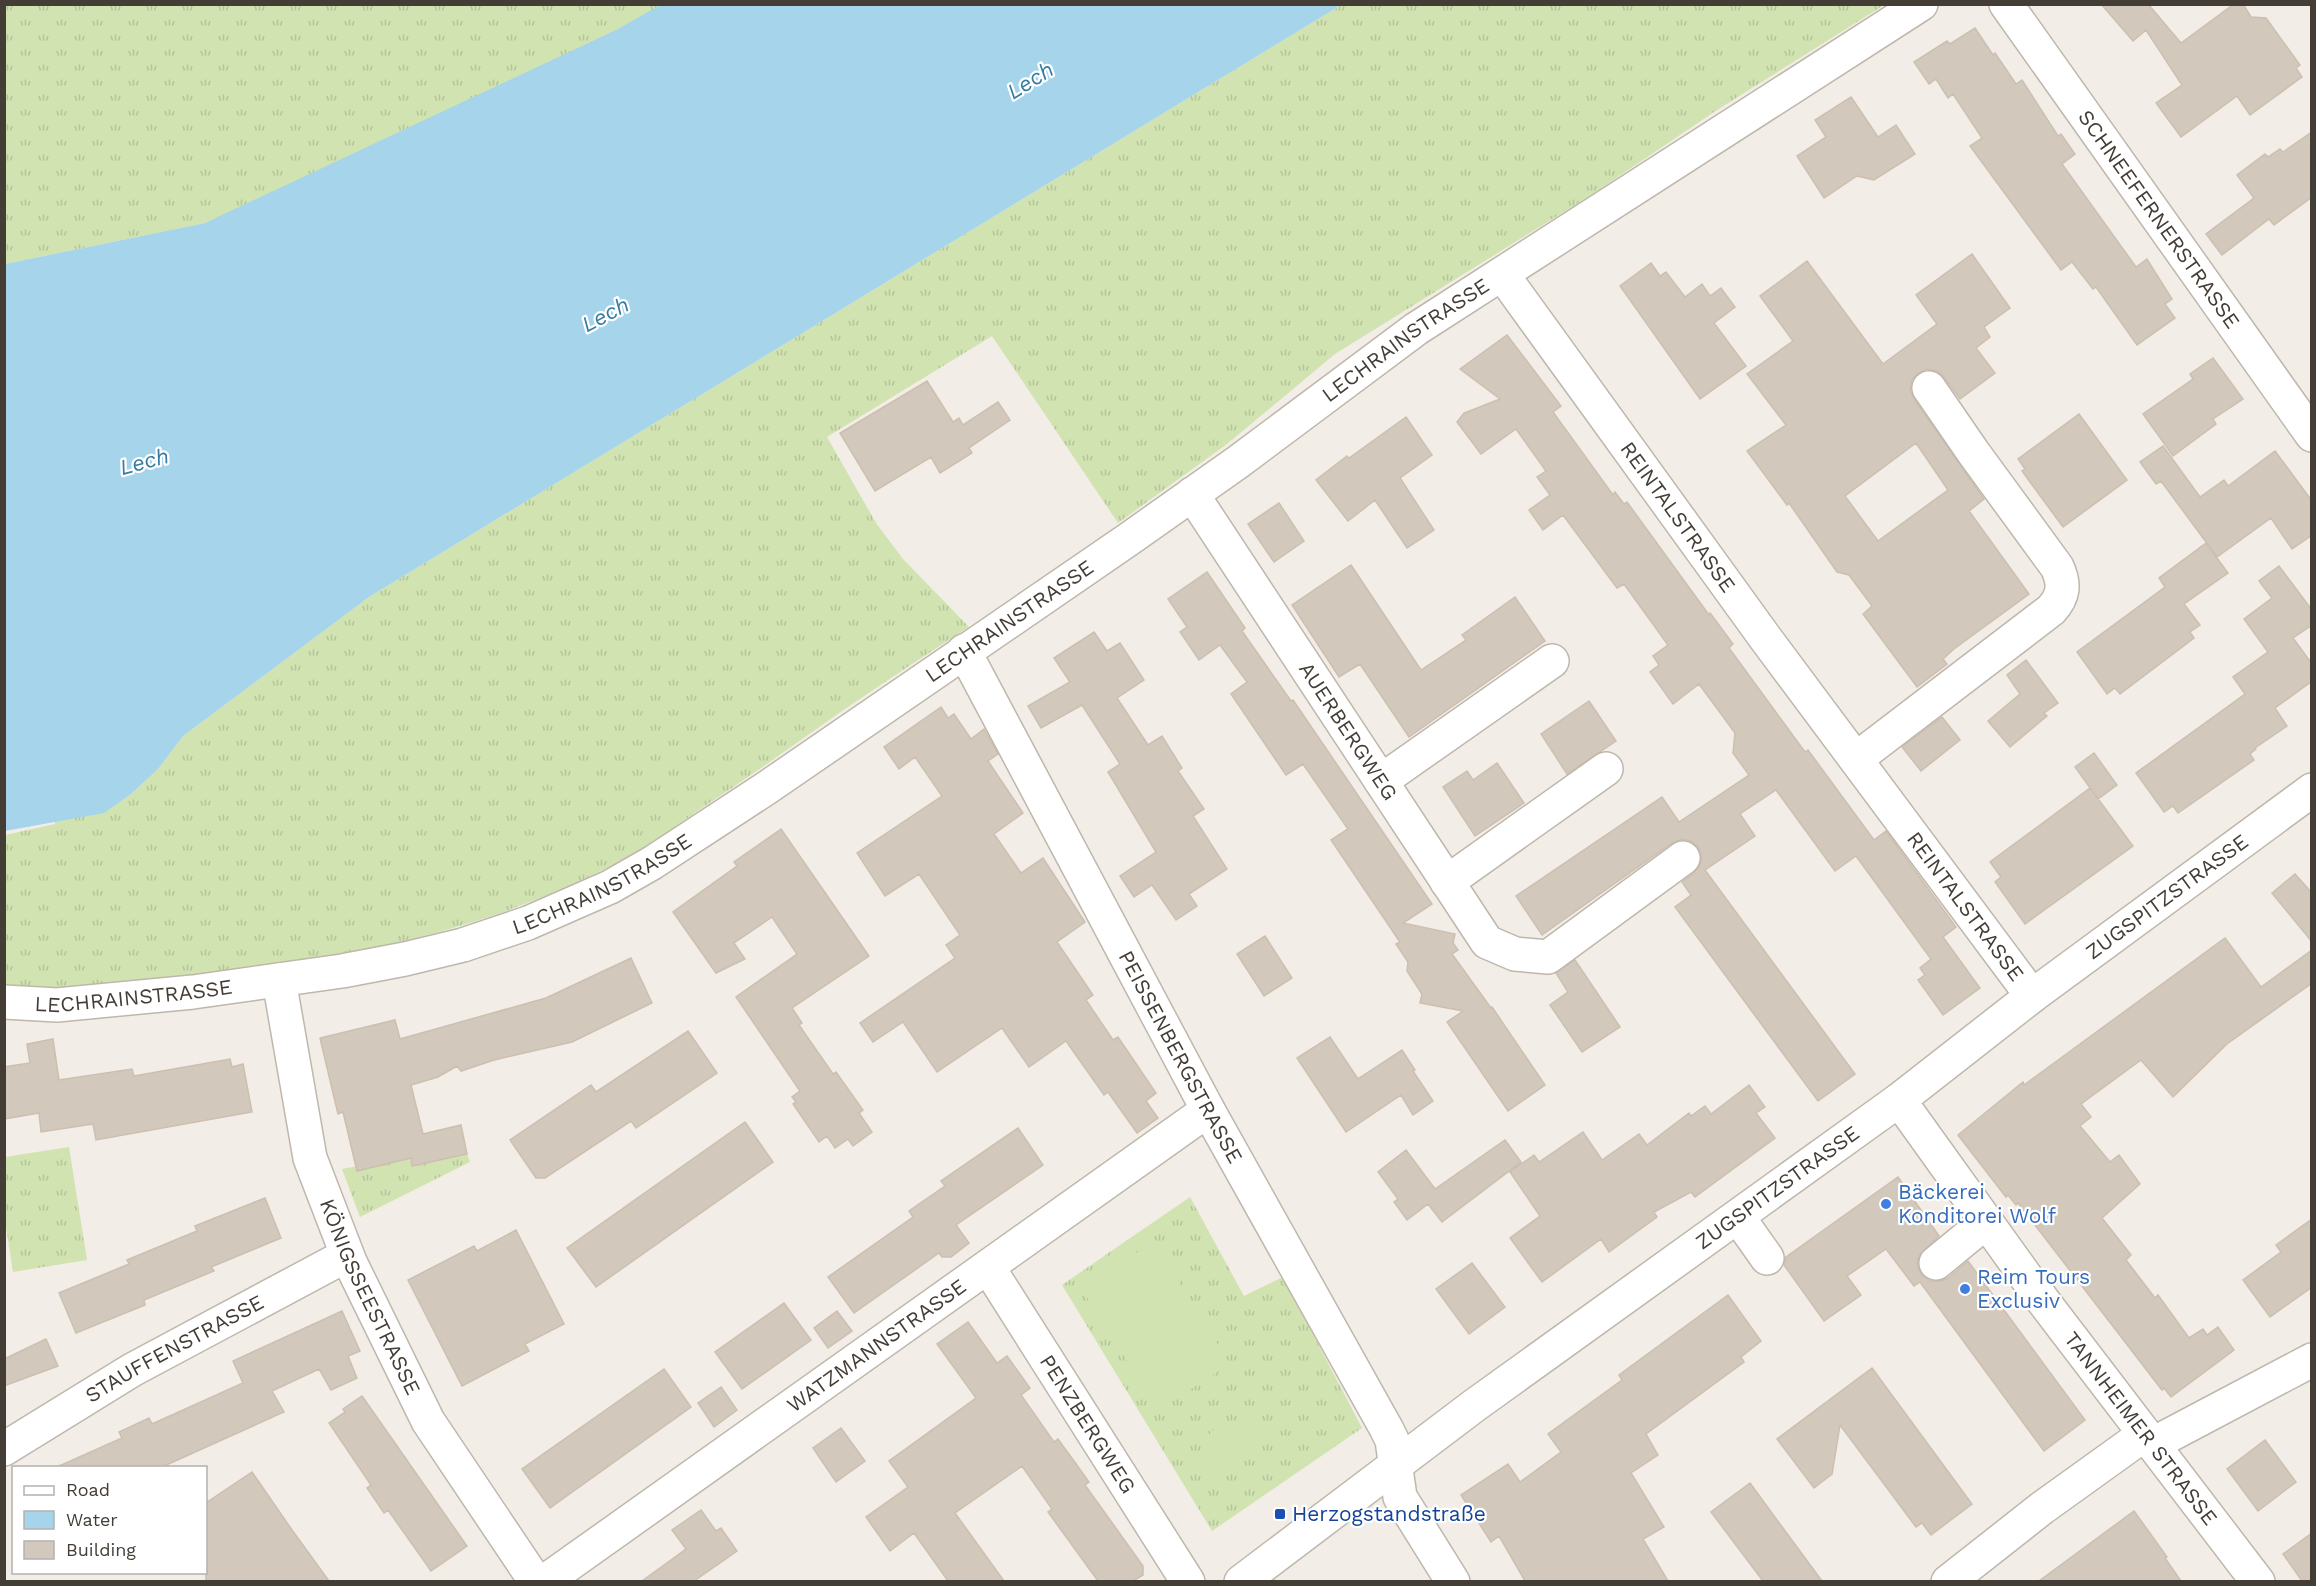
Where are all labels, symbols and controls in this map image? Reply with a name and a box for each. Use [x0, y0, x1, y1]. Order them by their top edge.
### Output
water label: Lech [1002, 57, 1058, 104]
street label: SCHNEEFERNERSTRASSE [2073, 105, 2245, 333]
street label: LECHRAINSTRASSE [1317, 272, 1493, 407]
water label: Lech [577, 292, 633, 337]
street label: REINTALSTRASSE [1615, 437, 1741, 597]
water label: Lech [117, 443, 171, 480]
street label: LECHRAINSTRASSE [920, 554, 1098, 687]
street label: AUERBERGWEG [1294, 657, 1403, 805]
street label: REINTALSTRASSE [1902, 827, 2029, 986]
street label: LECHRAINSTRASSE [509, 828, 696, 939]
street label: ZUGSPITZSTRASSE [2081, 828, 2253, 964]
street label: PEISSENBERGSTRASSE [1113, 946, 1248, 1167]
street label: LECHRAINSTRASSE [34, 974, 234, 1017]
street label: ZUGSPITZSTRASSE [1691, 1120, 1864, 1254]
place label: Bäckerei Konditorei Wolf [1898, 1179, 2056, 1228]
street label: KÖNIGSSEESTRASSE [315, 1195, 426, 1399]
marker: Bäckerei Konditorei Wolf [1879, 1197, 1893, 1211]
place label: Reim Tours Exclusiv [1977, 1264, 2090, 1313]
street label: WATZMANNSTRASSE [782, 1273, 970, 1417]
marker: Reim Tours Exclusiv [1958, 1282, 1972, 1296]
street label: STAUFFENSTRASSE [81, 1289, 268, 1408]
street label: TANNHEIMER STRASSE [2059, 1327, 2223, 1530]
street label: PENZBERGWEG [1035, 1350, 1141, 1498]
legend [12, 1466, 207, 1574]
text: Road [66, 1479, 110, 1500]
place label: Herzogstandstraße [1292, 1501, 1486, 1526]
marker: Herzogstandstraße [1273, 1507, 1287, 1521]
text: Water [66, 1509, 118, 1530]
text: Building [66, 1539, 136, 1560]

